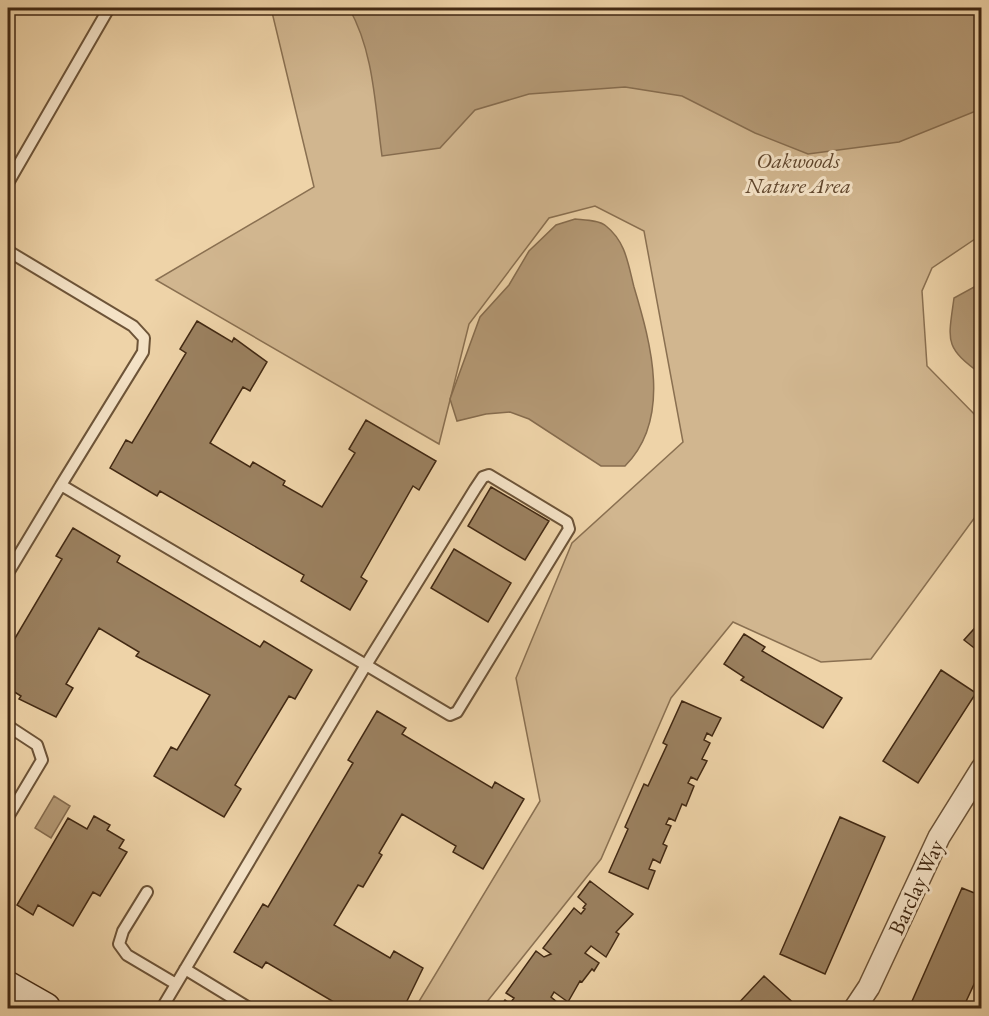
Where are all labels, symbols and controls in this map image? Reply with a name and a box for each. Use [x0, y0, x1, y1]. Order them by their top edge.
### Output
park label: Oakwoods Nature Area [744, 146, 851, 200]
street label: Barclay Way [881, 834, 951, 939]

